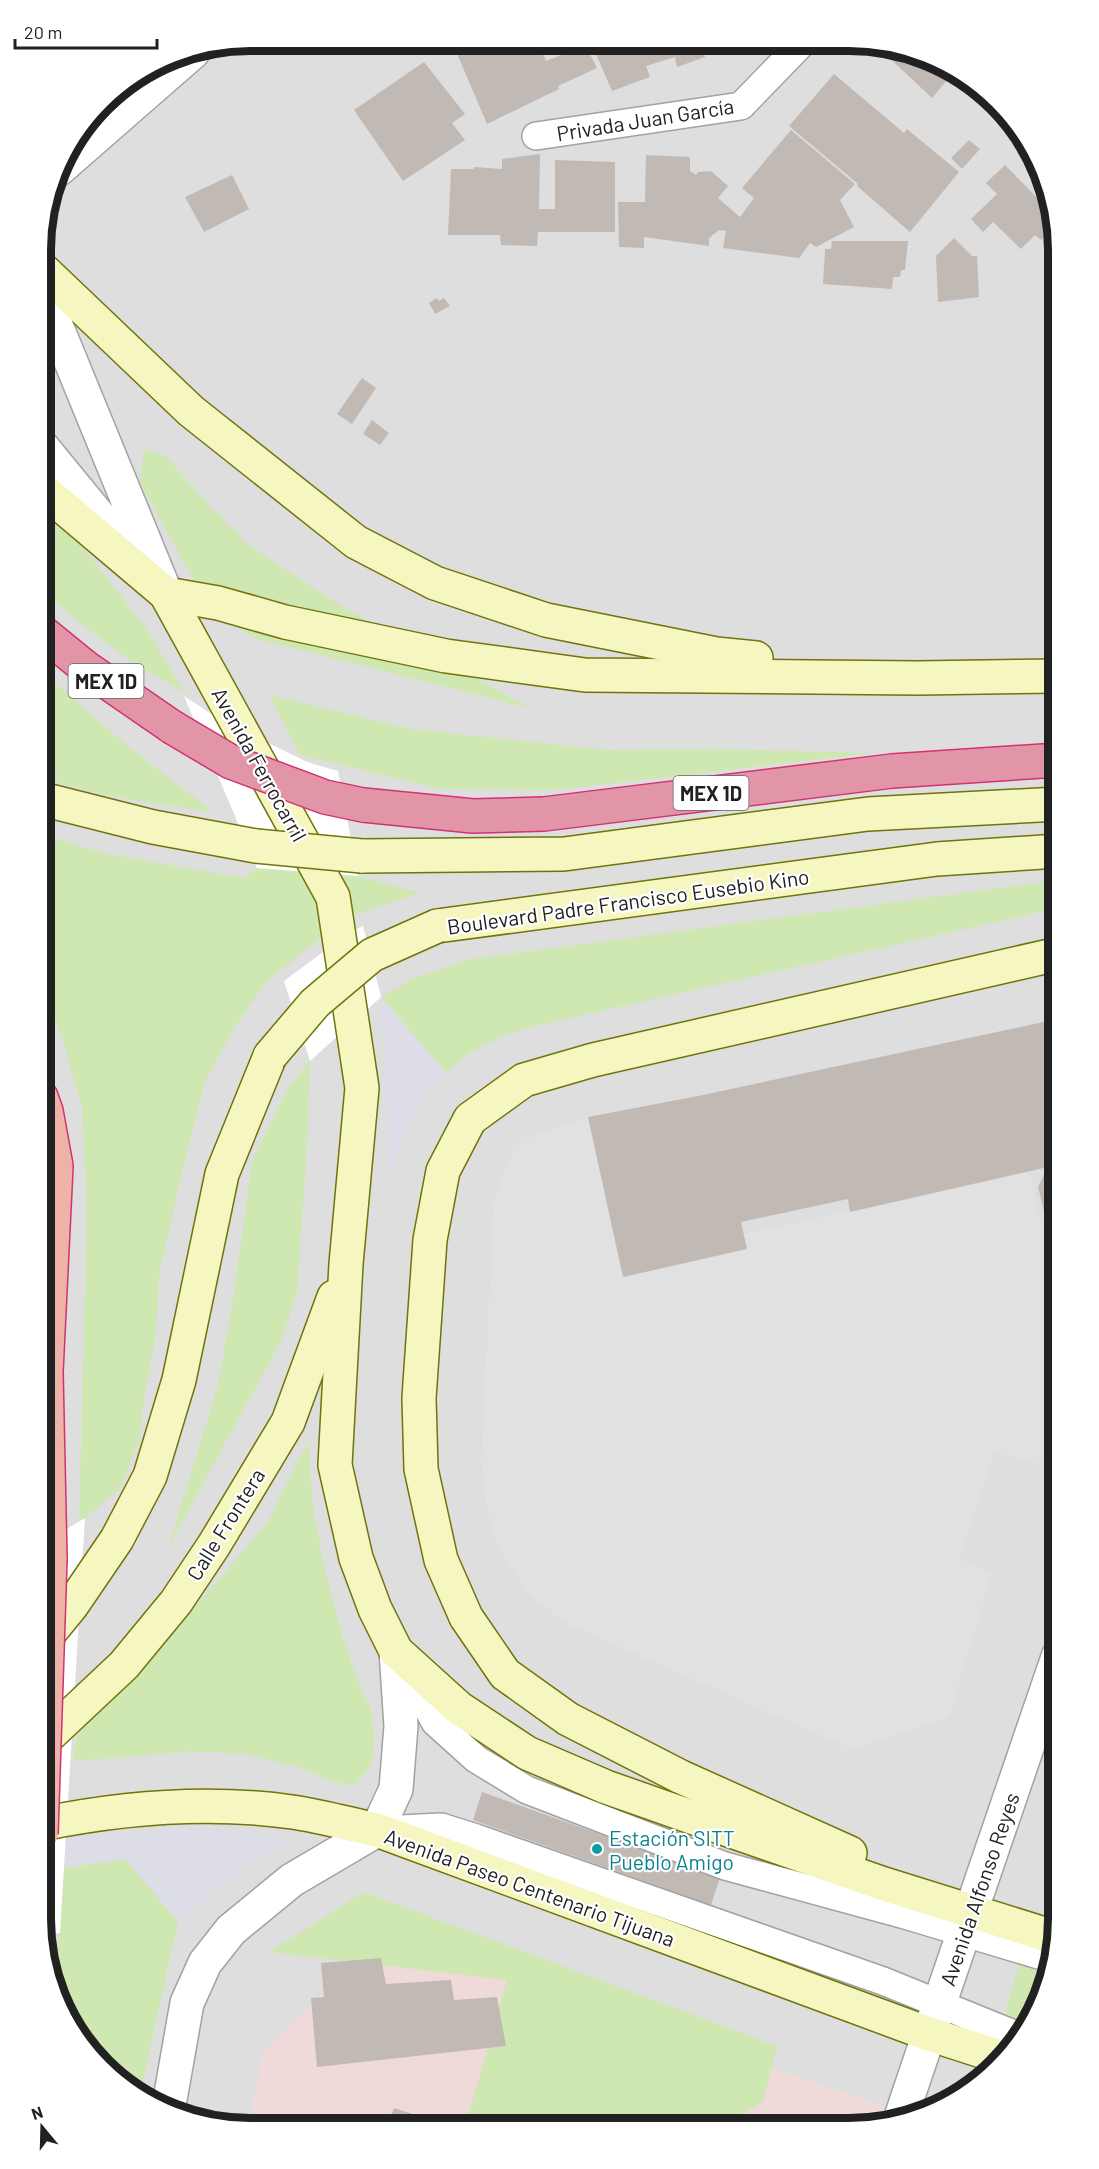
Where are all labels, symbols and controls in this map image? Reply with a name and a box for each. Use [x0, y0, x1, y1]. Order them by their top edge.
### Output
scale bar [15, 12, 158, 50]
text: 20 m [24, 21, 62, 43]
street label: Privada Juan García [555, 93, 735, 145]
road number: MEX 1D [68, 664, 144, 698]
street label: Avenida Ferrocarril [207, 683, 313, 845]
road number: MEX 1D [674, 776, 748, 810]
street label: Boulevard Padre Francisco Eusebio Kino [445, 863, 811, 939]
street label: Calle Frontera [181, 1463, 269, 1585]
street label: Avenida Alfonso Reyes [934, 1789, 1024, 1989]
street label: Avenida Paseo Centenario Tijuana [381, 1823, 679, 1951]
place label: Estación SITT Pueblo Amigo [609, 1825, 735, 1874]
marker: Estación SITT Pueblo Amigo [590, 1842, 604, 1856]
north arrow [12, 2097, 72, 2157]
text: N [29, 2102, 45, 2123]

